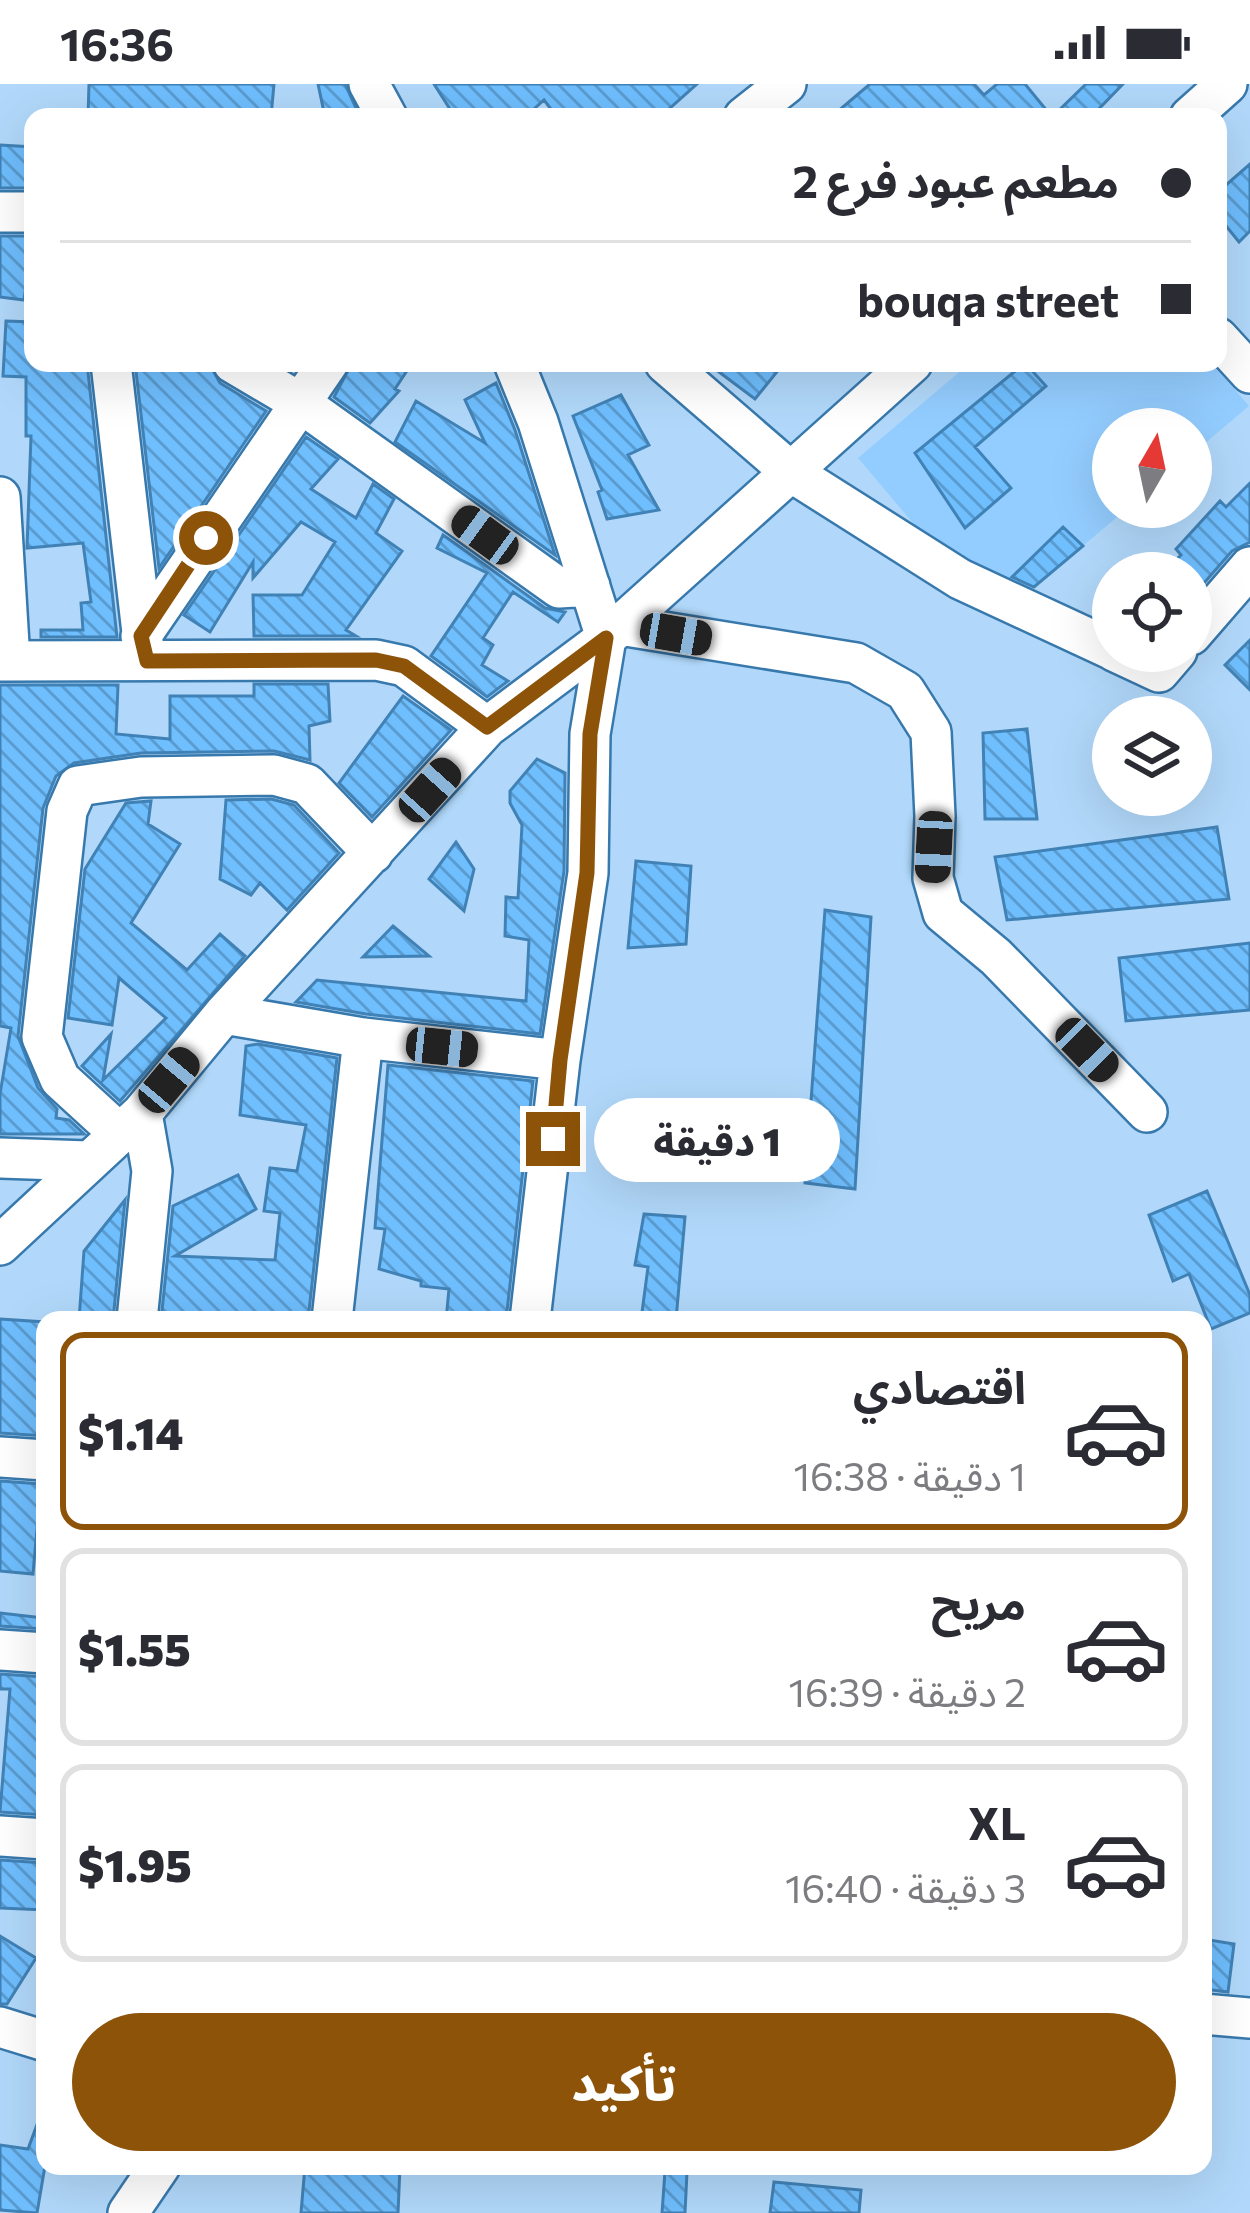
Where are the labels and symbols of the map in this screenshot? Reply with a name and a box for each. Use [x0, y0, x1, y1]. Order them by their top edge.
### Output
north arrow [1092, 408, 1212, 528]
car [445, 499, 525, 571]
route start [179, 511, 233, 565]
car [637, 610, 715, 658]
car [393, 751, 467, 829]
car [914, 810, 954, 884]
car [1049, 1012, 1125, 1088]
car [404, 1025, 480, 1069]
car [132, 1041, 206, 1119]
callout: 1 دقيقة [595, 1097, 841, 1181]
route end [526, 1112, 580, 1166]

